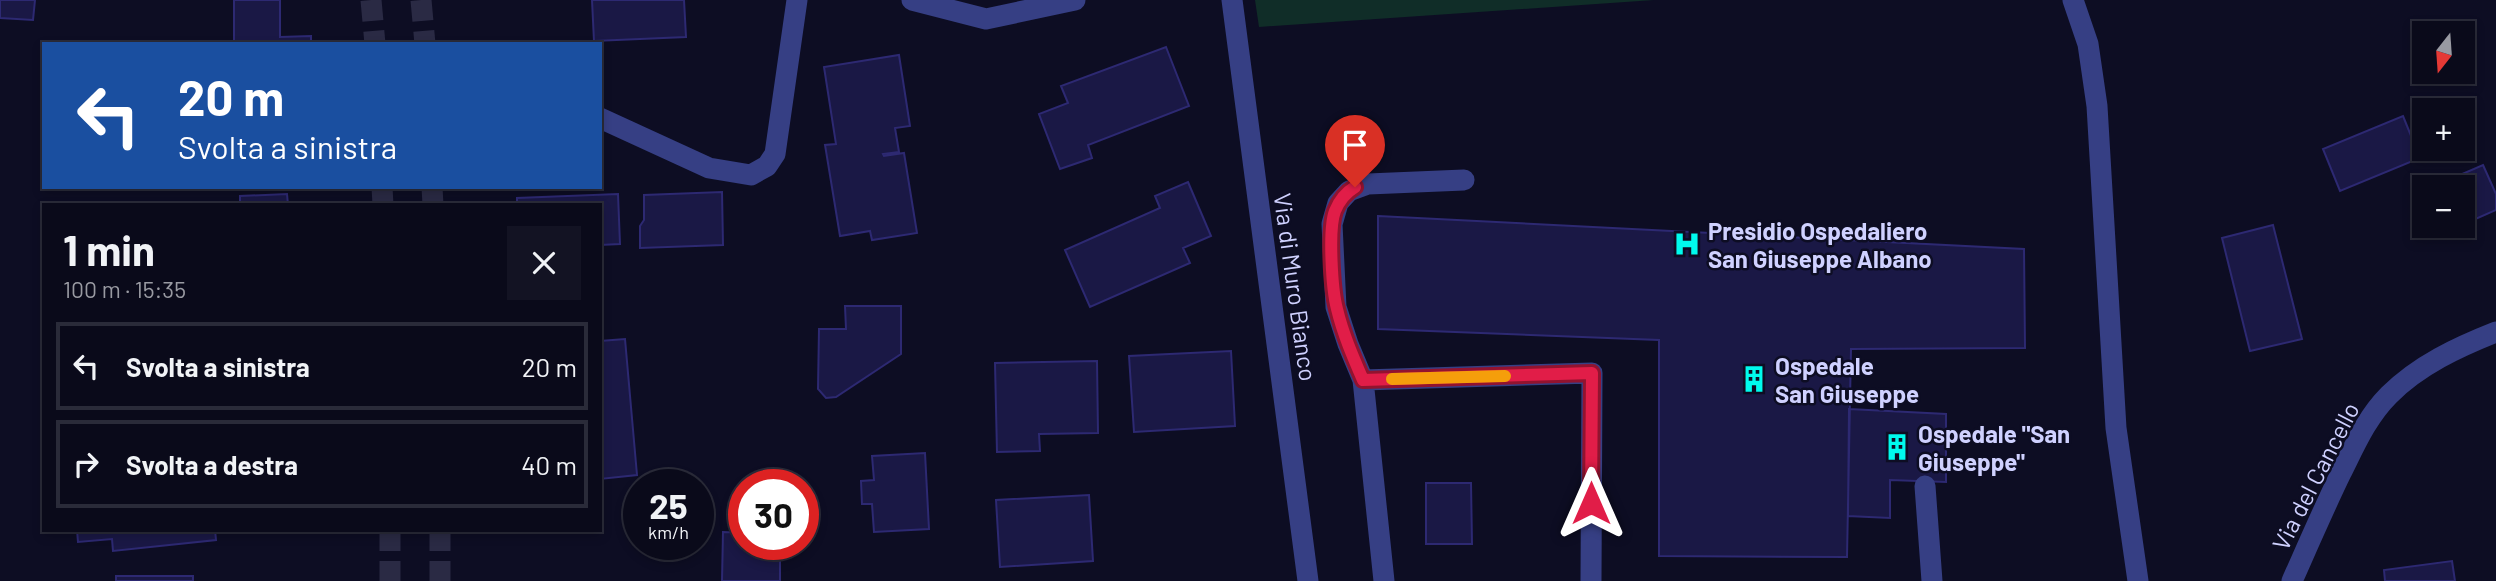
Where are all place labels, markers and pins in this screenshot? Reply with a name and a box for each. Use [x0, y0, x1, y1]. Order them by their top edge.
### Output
pin [1325, 115, 1385, 187]
place label: Presidio Ospedaliero San Giuseppe Albano [1708, 216, 1932, 273]
hospital icon: Presidio Ospedaliero San Giuseppe Albano [1672, 229, 1702, 259]
place label: Ospedale San Giuseppe [1775, 351, 1919, 408]
building icon: Ospedale San Giuseppe [1739, 364, 1769, 394]
place label: Ospedale "San Giuseppe" [1918, 419, 2070, 476]
building icon: Ospedale "San Giuseppe" [1882, 432, 1912, 462]

